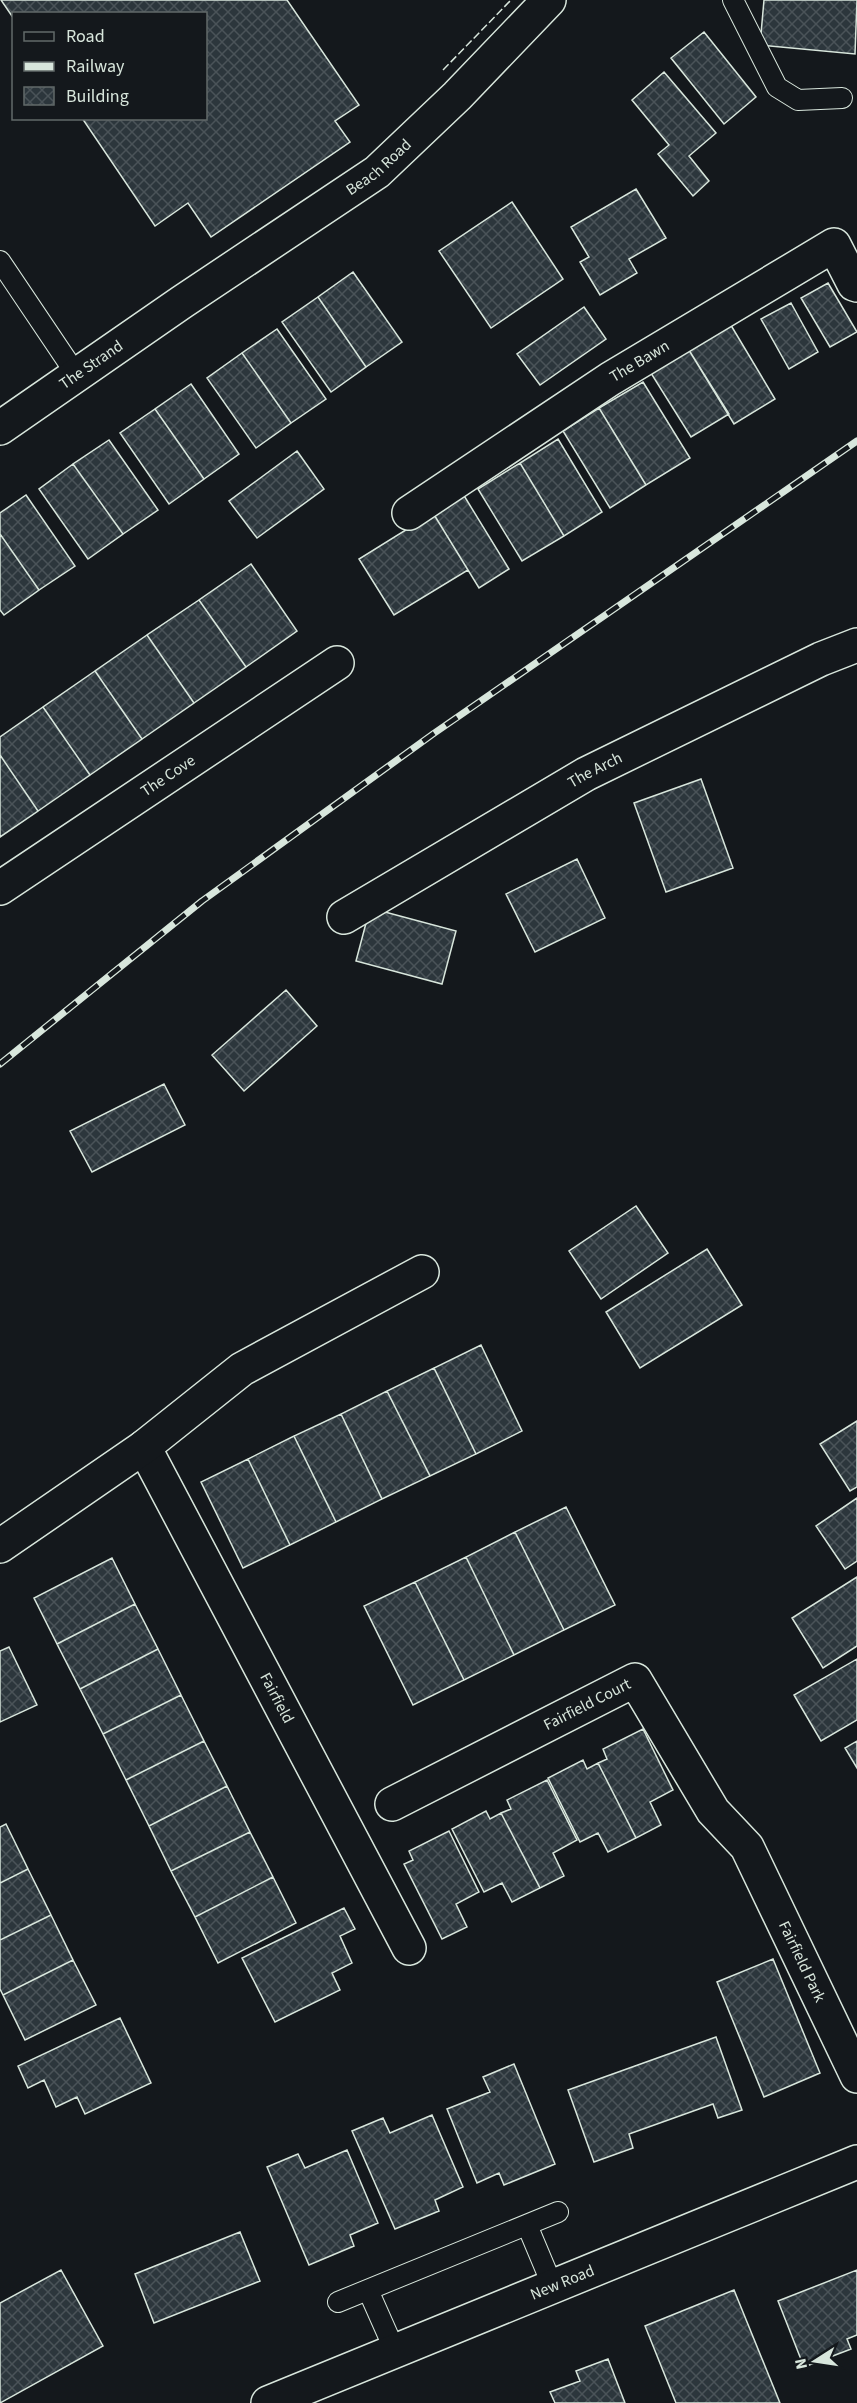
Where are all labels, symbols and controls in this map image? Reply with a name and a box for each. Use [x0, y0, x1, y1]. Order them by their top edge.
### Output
legend [12, 12, 207, 120]
text: Road [66, 24, 105, 49]
text: Railway [66, 54, 125, 79]
text: Building [66, 84, 129, 109]
street label: Beach Road [342, 134, 416, 201]
street label: The Strand [55, 335, 128, 395]
street label: The Bawn [605, 335, 674, 388]
street label: The Arch [564, 747, 626, 793]
street label: The Cove [136, 750, 200, 802]
street label: Fairfield [254, 1669, 299, 1727]
street label: Fairfield Court [540, 1673, 635, 1736]
street label: Fairfield Park [773, 1917, 831, 2006]
street label: New Road [527, 2260, 598, 2306]
north arrow [785, 2331, 845, 2391]
text: N [789, 2356, 813, 2371]

